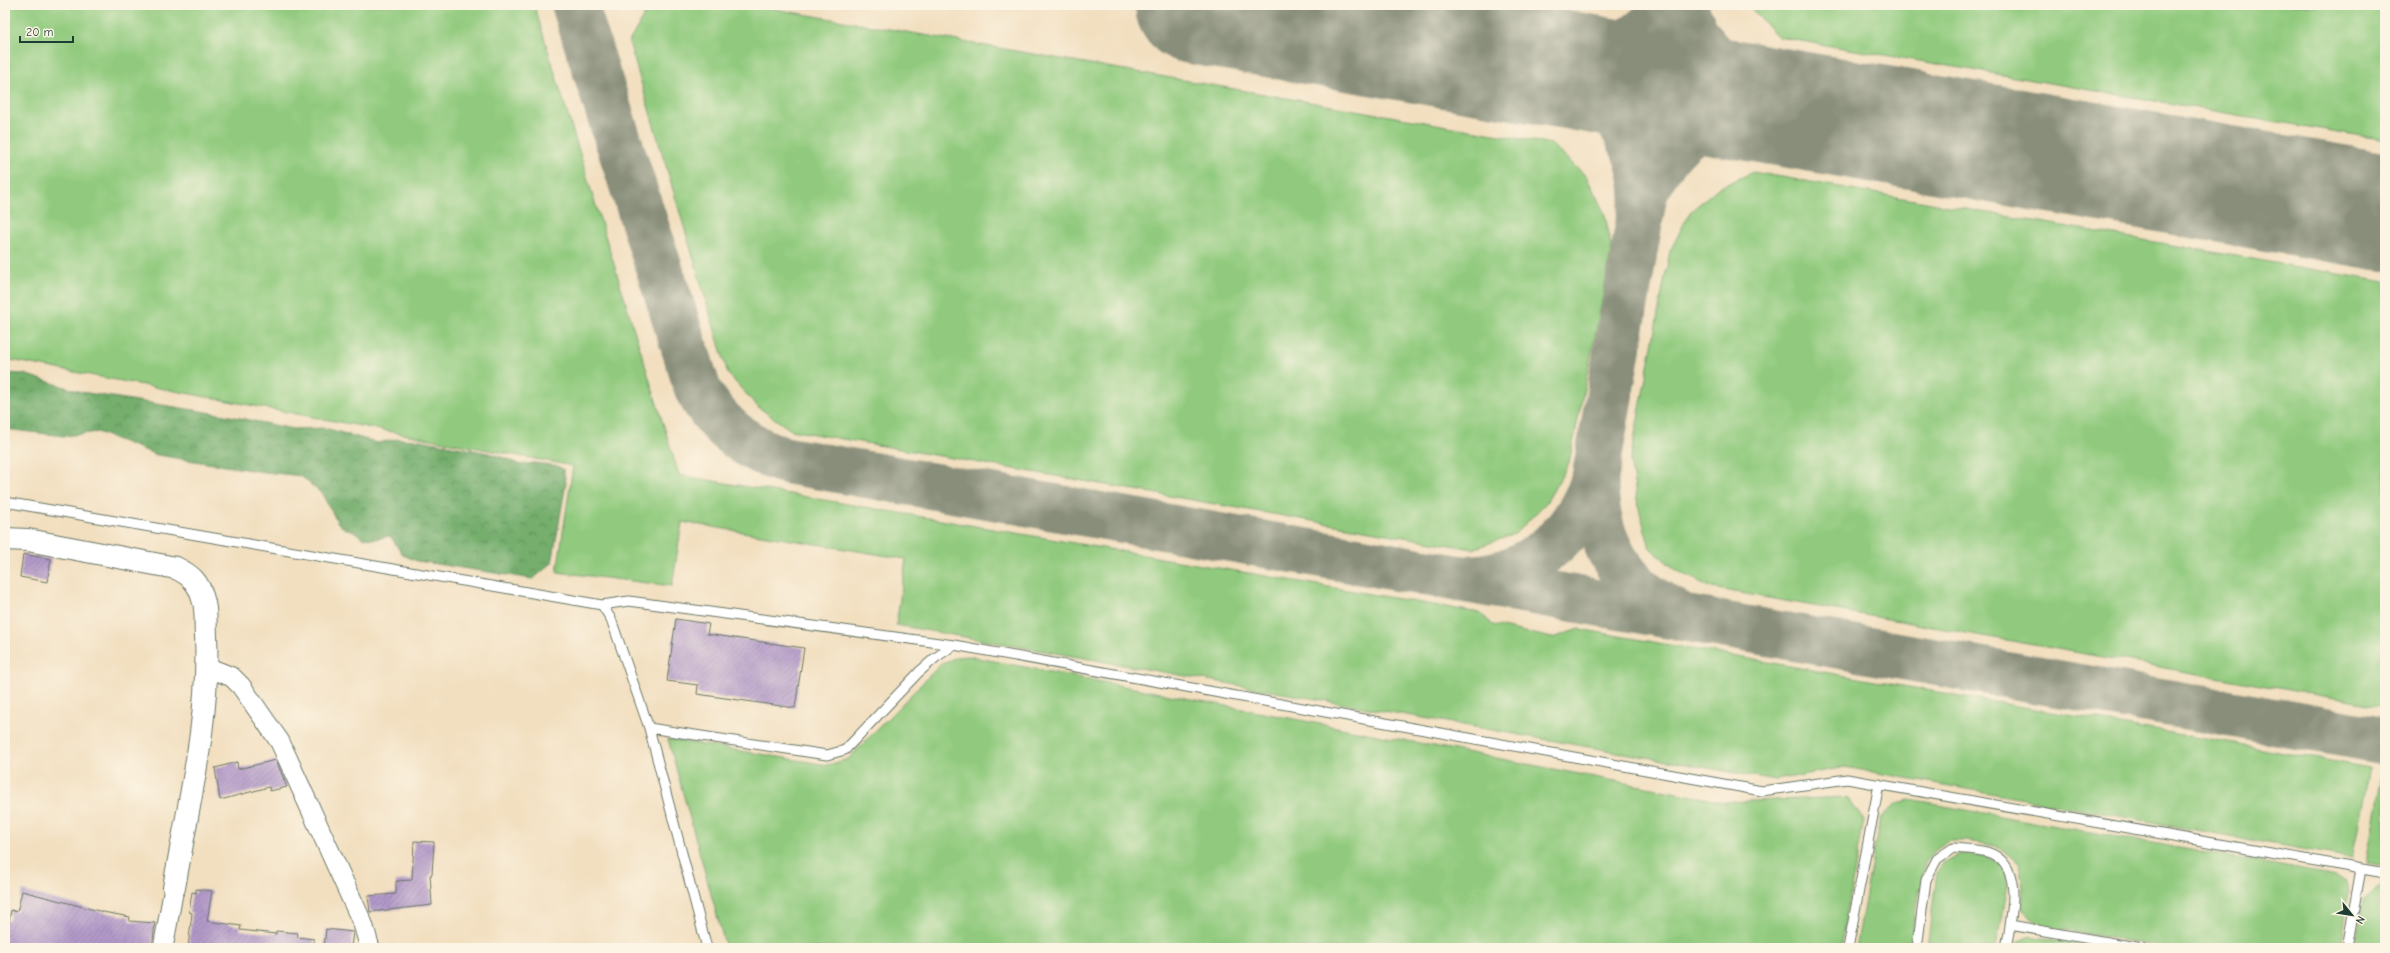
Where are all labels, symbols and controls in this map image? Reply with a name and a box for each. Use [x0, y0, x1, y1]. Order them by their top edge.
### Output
scale bar [20, 18, 73, 44]
text: 20 m [26, 25, 54, 39]
north arrow [2332, 895, 2372, 935]
text: N [2353, 913, 2368, 926]

